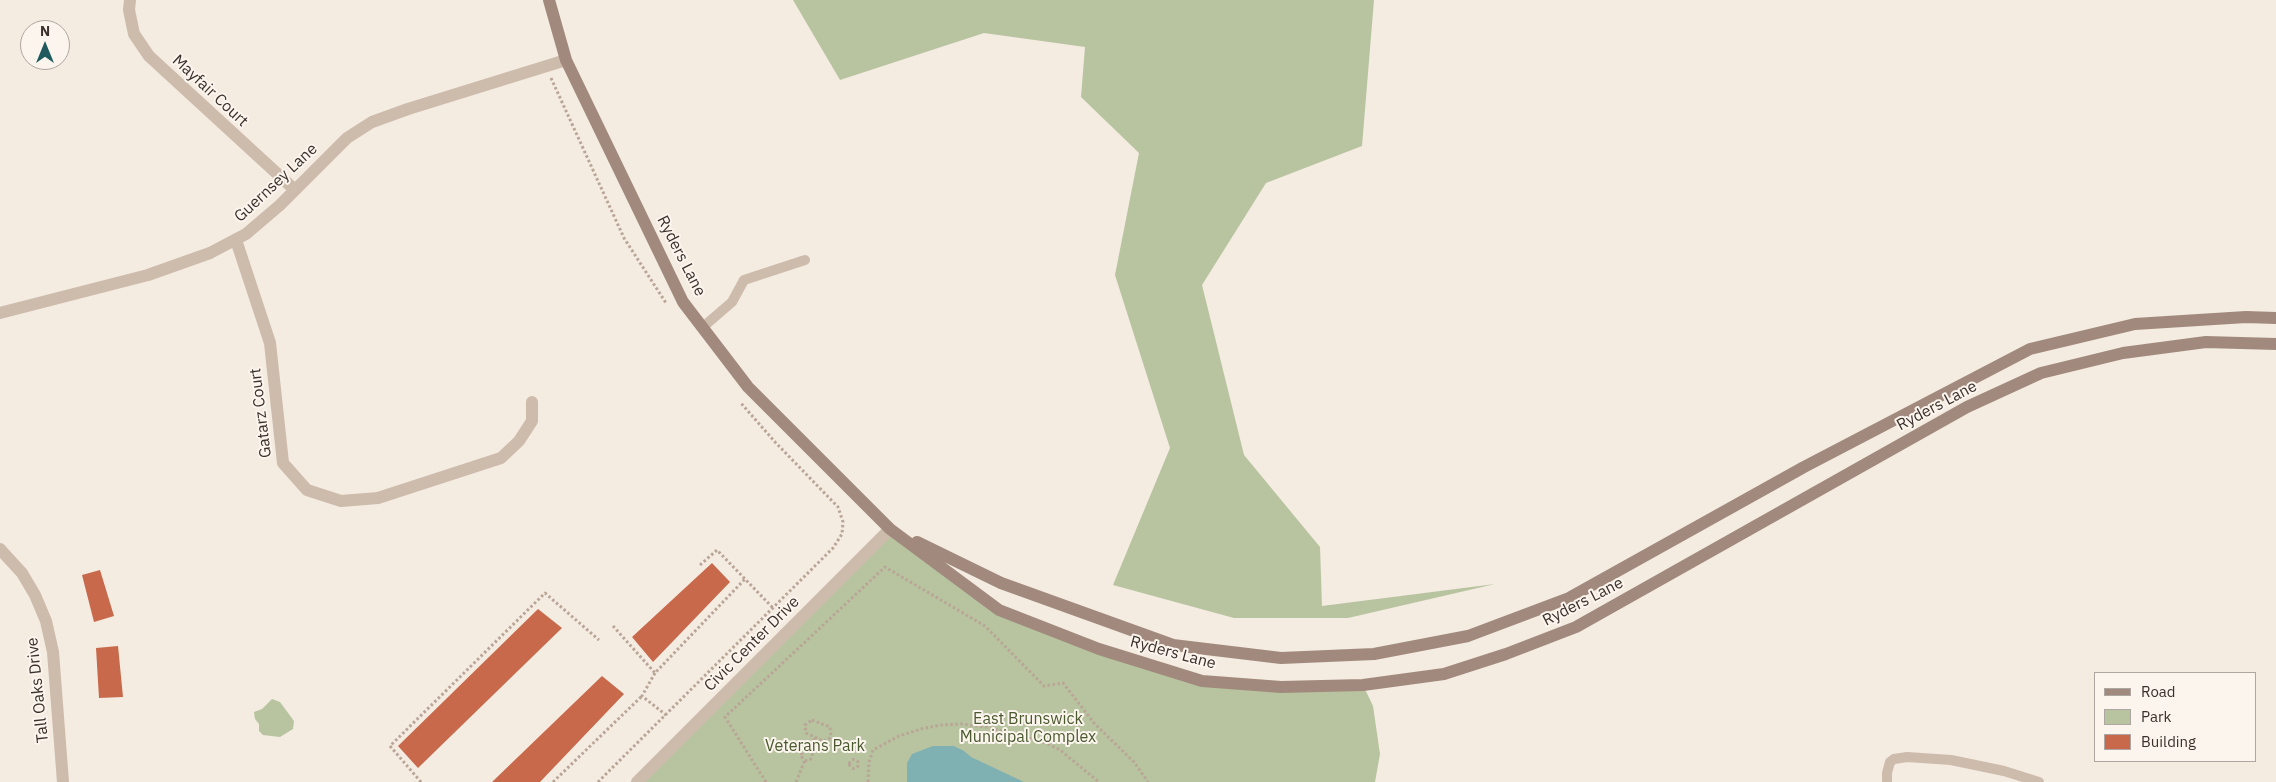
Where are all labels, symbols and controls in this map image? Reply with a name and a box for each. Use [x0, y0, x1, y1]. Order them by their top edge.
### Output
north arrow [20, 20, 70, 70]
text: N [40, 22, 50, 40]
street label: Mayfair Court [168, 51, 252, 131]
street label: Guernsey Lane [230, 140, 322, 226]
street label: Ryders Lane [652, 212, 710, 300]
street label: Gatarz Court [246, 367, 276, 459]
street label: Ryders Lane [1894, 377, 1980, 435]
street label: Ryders Lane [1539, 573, 1627, 631]
street label: Civic Center Drive [700, 592, 804, 696]
street label: Ryders Lane [1128, 632, 1218, 674]
street label: Tall Oaks Drive [23, 636, 53, 744]
legend [2094, 672, 2256, 762]
text: Road [2141, 682, 2176, 701]
text: Park [2141, 707, 2171, 726]
park label: East Brunswick Municipal Complex [960, 709, 1096, 747]
text: Building [2141, 732, 2196, 751]
park label: Veterans Park [765, 736, 865, 756]

